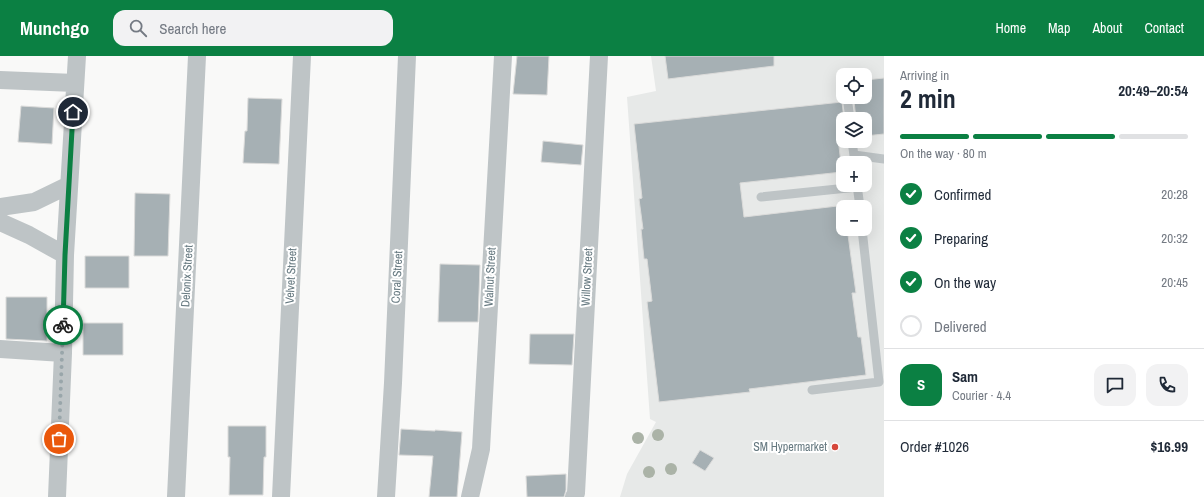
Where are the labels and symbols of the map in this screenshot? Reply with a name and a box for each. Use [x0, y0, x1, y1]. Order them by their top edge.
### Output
pin [56, 95, 90, 129]
street label: Delonix Street [177, 244, 197, 308]
street label: Velvet Street [282, 247, 300, 304]
street label: Walnut Street [480, 247, 500, 307]
street label: Willow Street [577, 247, 597, 306]
street label: Coral Street [388, 250, 406, 304]
courier [43, 305, 83, 345]
pin [42, 422, 76, 456]
place label: SM Hypermarket [753, 439, 827, 455]
marker: SM Hypermarket [830, 442, 840, 452]

